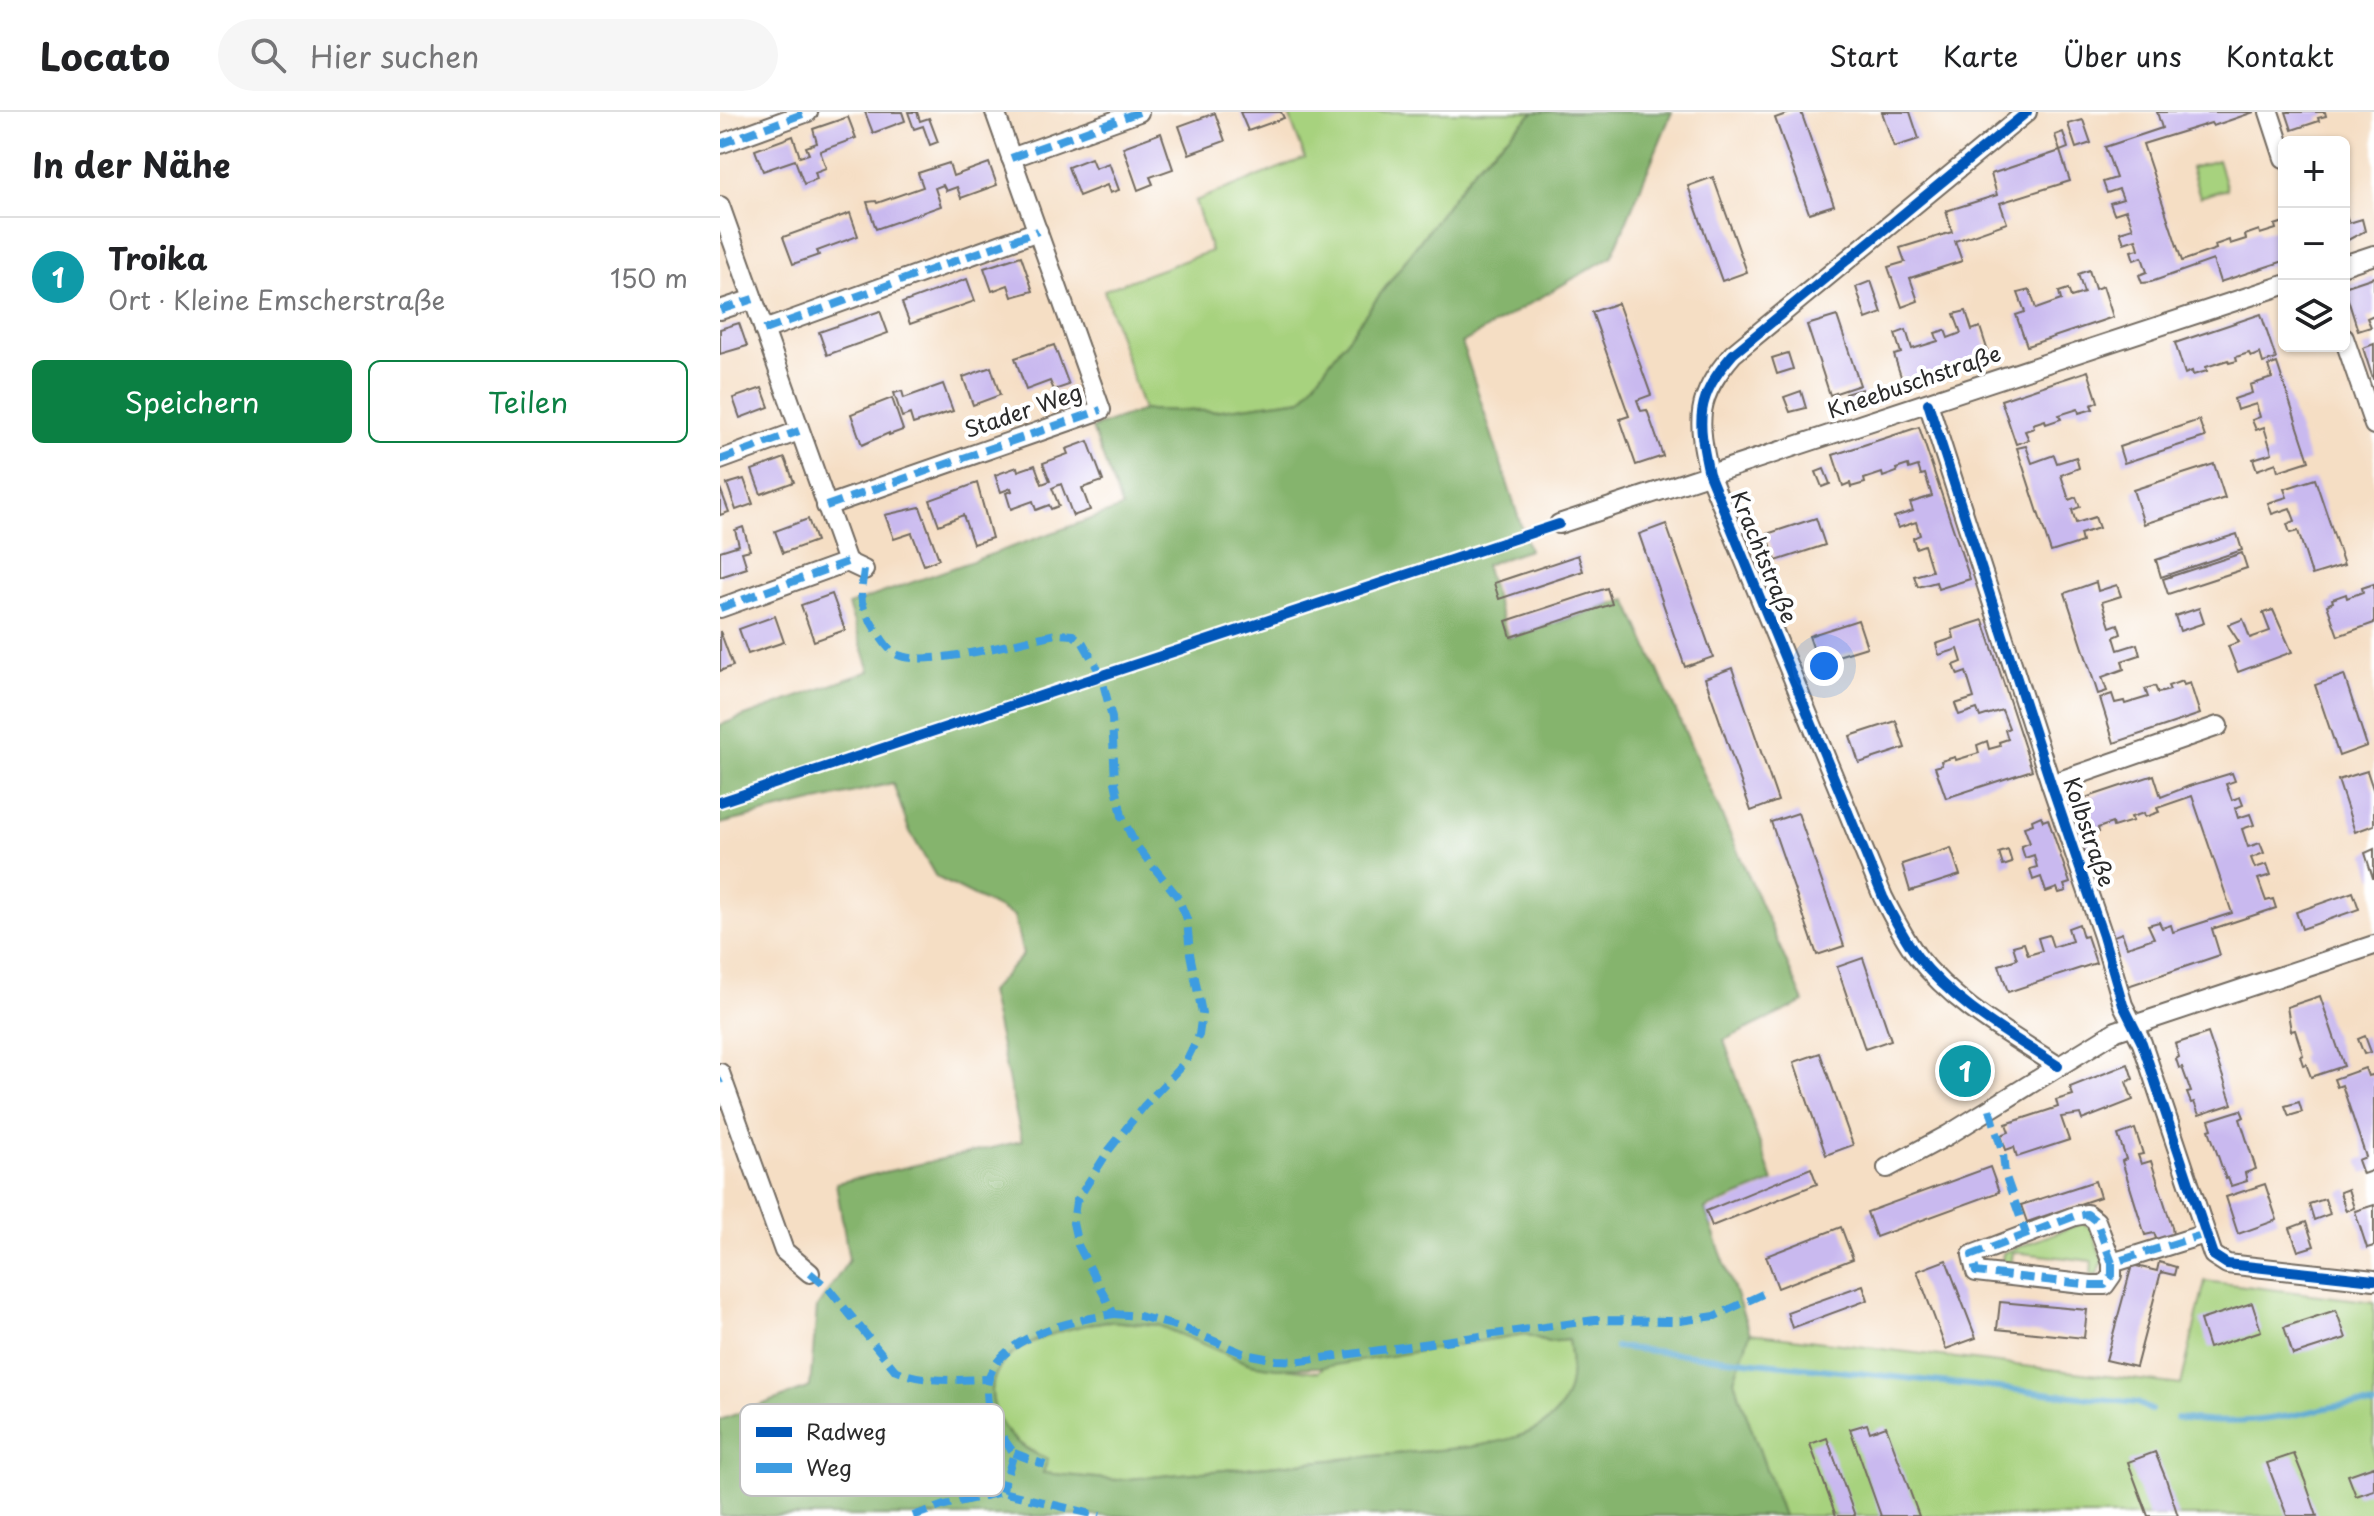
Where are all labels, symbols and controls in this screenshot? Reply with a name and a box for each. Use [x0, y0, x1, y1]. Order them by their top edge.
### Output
search box [218, 19, 778, 91]
text: Locato [40, 27, 170, 84]
icon: search [246, 33, 290, 77]
text: Hier suchen [310, 33, 479, 78]
text: Start [1829, 34, 1899, 77]
text: Karte [1943, 34, 2018, 77]
text: Über uns [2062, 34, 2182, 77]
text: Kontakt [2226, 34, 2334, 77]
map controls [2278, 136, 2350, 352]
button: + [2278, 136, 2350, 208]
text: In der Nähe [32, 138, 230, 190]
button: − [2278, 208, 2350, 280]
text: Troika [108, 235, 208, 280]
text: 1 [52, 258, 64, 297]
text: 150 m [610, 258, 688, 297]
text: Ort · Kleine Emscherstraße [108, 280, 445, 319]
button: layers [2278, 280, 2350, 352]
street label: Kneebuschstraße [1822, 335, 2005, 426]
button: Speichern [32, 360, 352, 443]
button: Teilen [368, 360, 688, 443]
street label: Stader Weg [959, 374, 1086, 445]
street label: Krachtstraße [1724, 485, 1807, 628]
your location [1804, 646, 1844, 686]
street label: Kolbstraße [2056, 772, 2125, 891]
pin: 1 [1939, 1041, 1991, 1101]
legend [740, 1404, 1004, 1496]
text: Radweg [806, 1414, 887, 1447]
text: Weg [806, 1450, 852, 1483]

